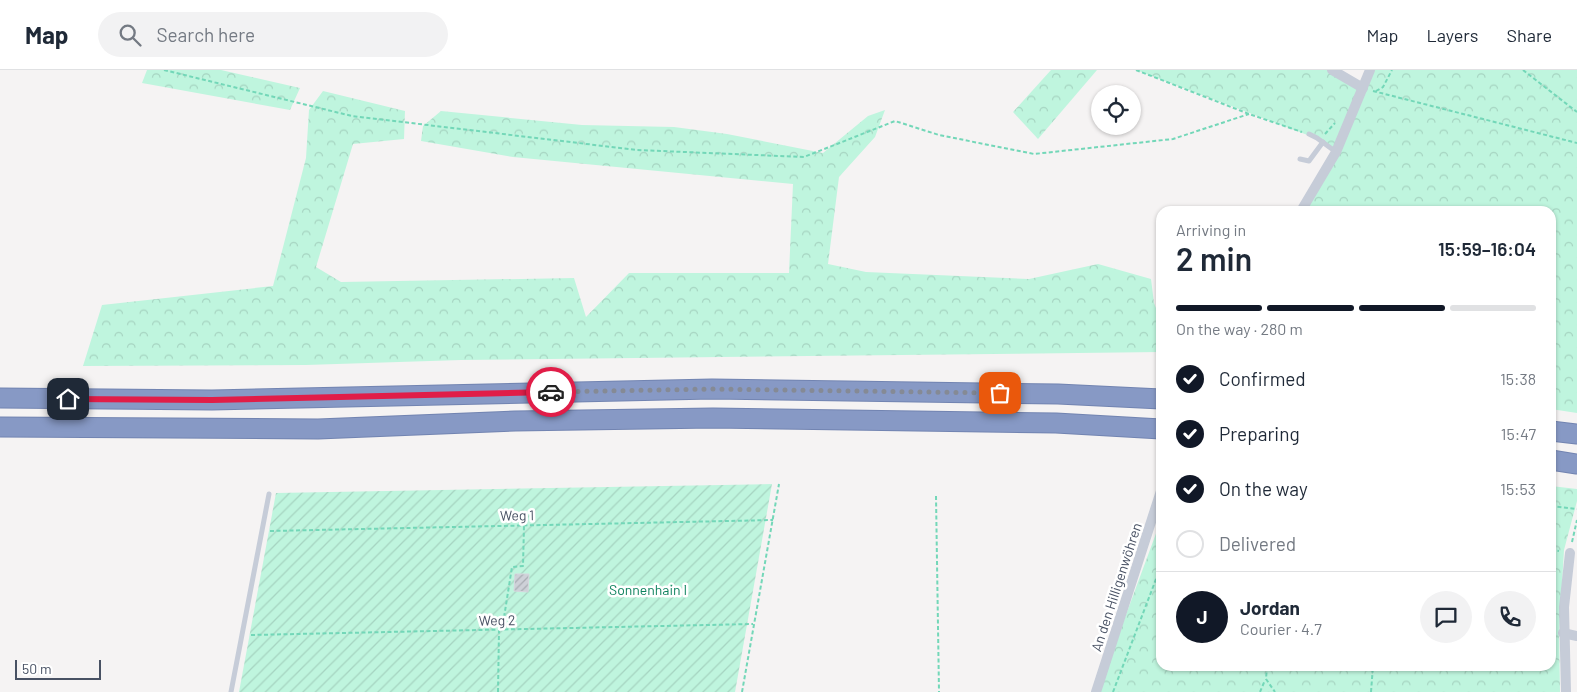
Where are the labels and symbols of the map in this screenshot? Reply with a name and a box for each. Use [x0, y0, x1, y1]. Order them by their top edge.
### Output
courier [526, 367, 576, 417]
pin [979, 372, 1021, 414]
pin [47, 378, 89, 420]
street label: Weg 1 [500, 506, 534, 524]
street label: An den Hilligenwöhren [1087, 520, 1145, 654]
park label: Sonnenhain I [609, 581, 687, 598]
street label: Weg 2 [478, 611, 516, 629]
scale bar [15, 657, 101, 680]

